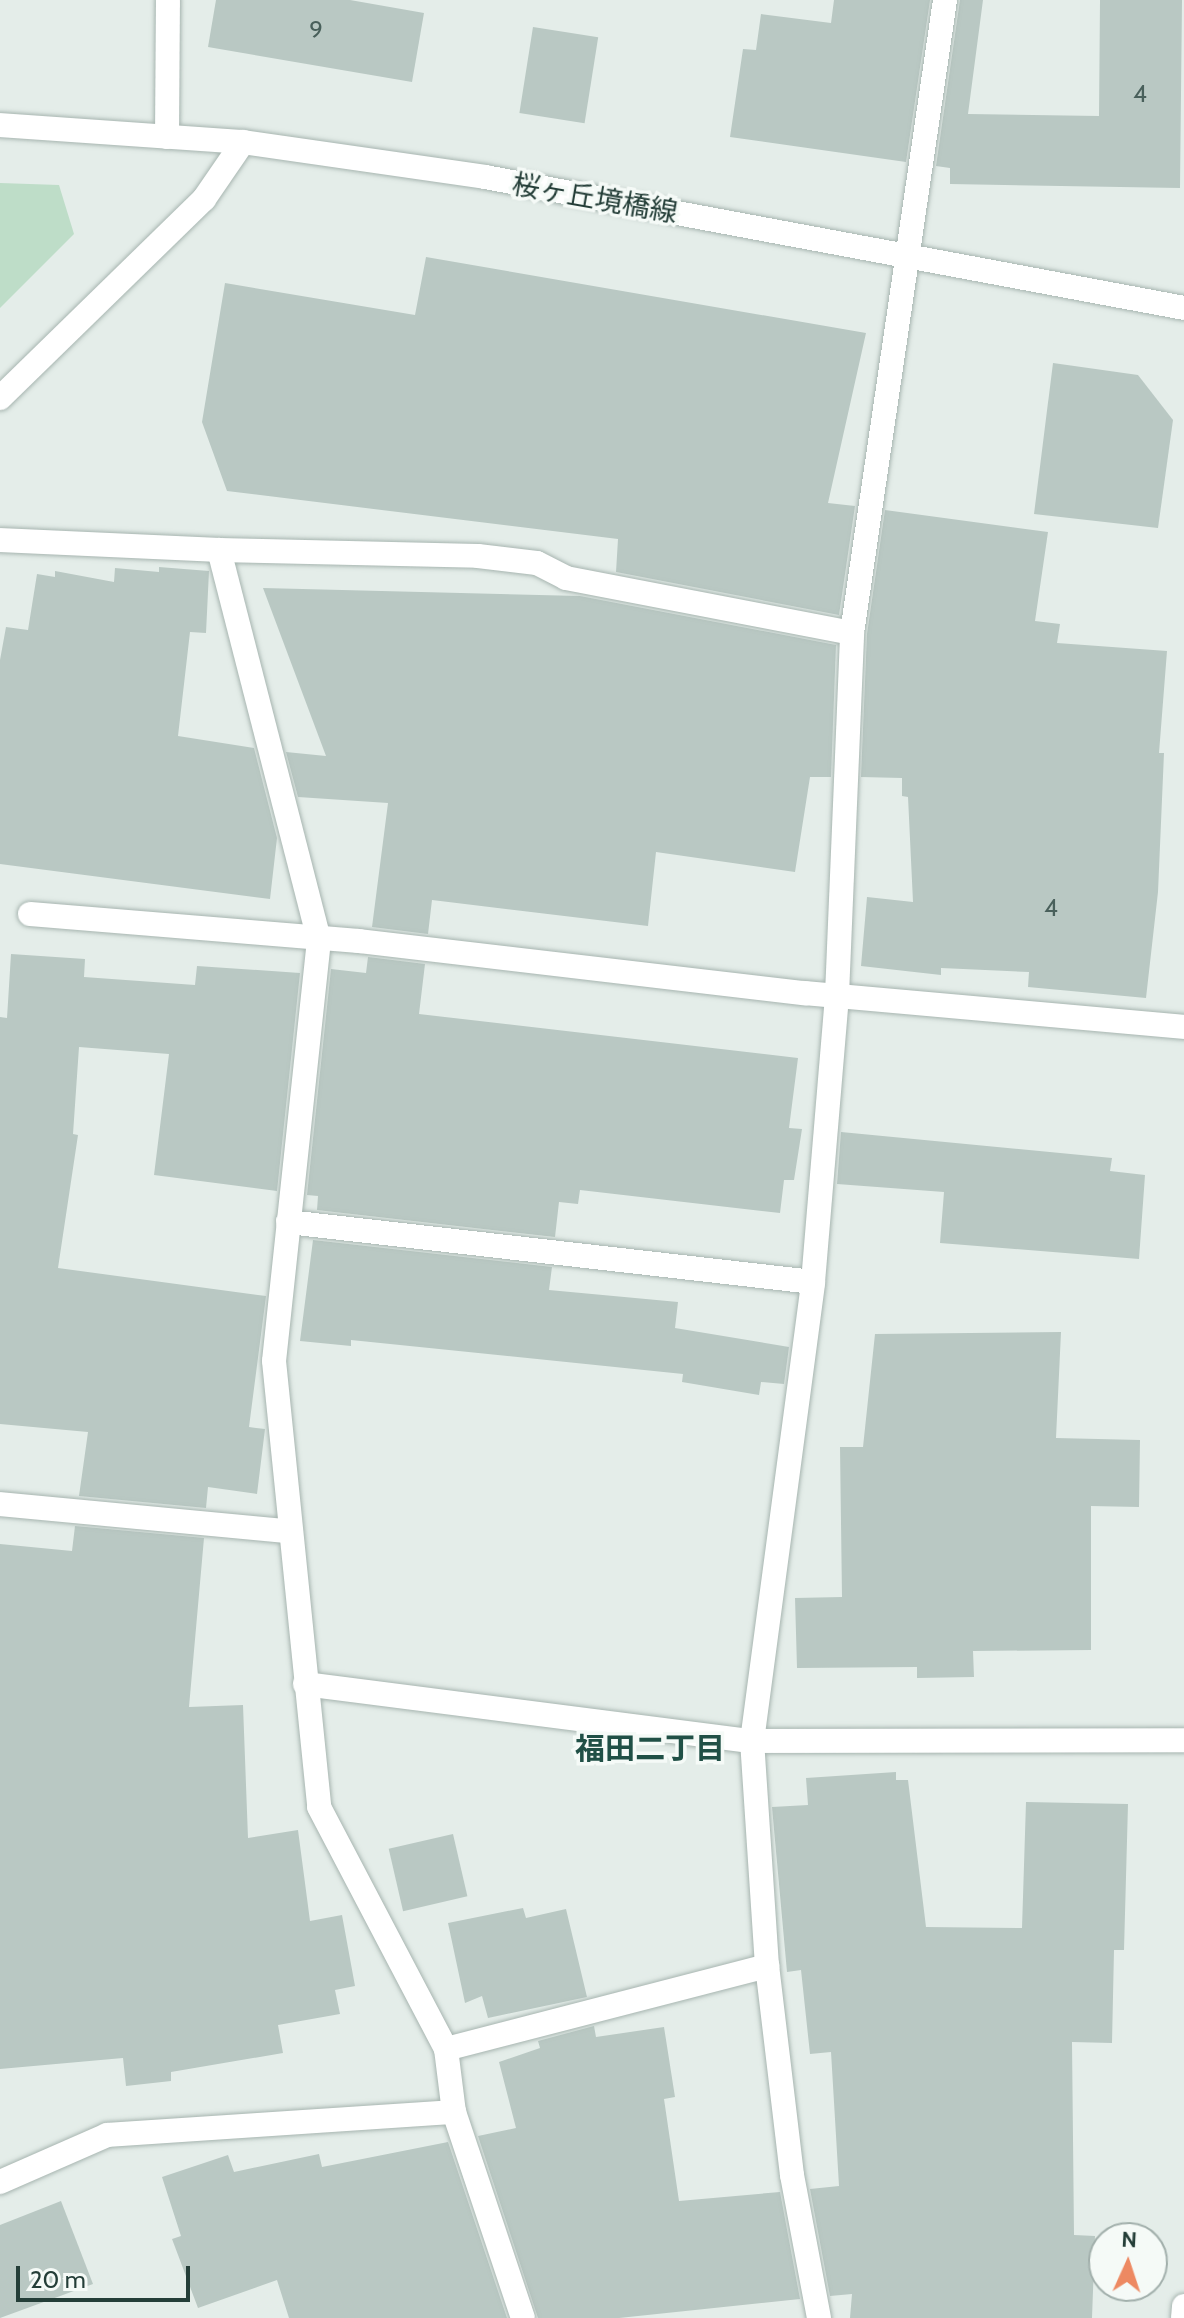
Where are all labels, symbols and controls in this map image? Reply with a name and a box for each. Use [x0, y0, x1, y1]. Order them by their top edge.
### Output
house number: 9 [309, 16, 323, 44]
house number: 4 [1133, 80, 1147, 108]
street label: 桜ヶ丘境橋線 [509, 167, 681, 229]
house number: 4 [1044, 894, 1058, 922]
district label: 福田二丁目 [575, 1731, 725, 1767]
north arrow [1088, 2222, 1168, 2302]
text: N [1121, 2226, 1138, 2253]
scale bar [20, 2250, 194, 2300]
text: 20 m [30, 2265, 86, 2294]

